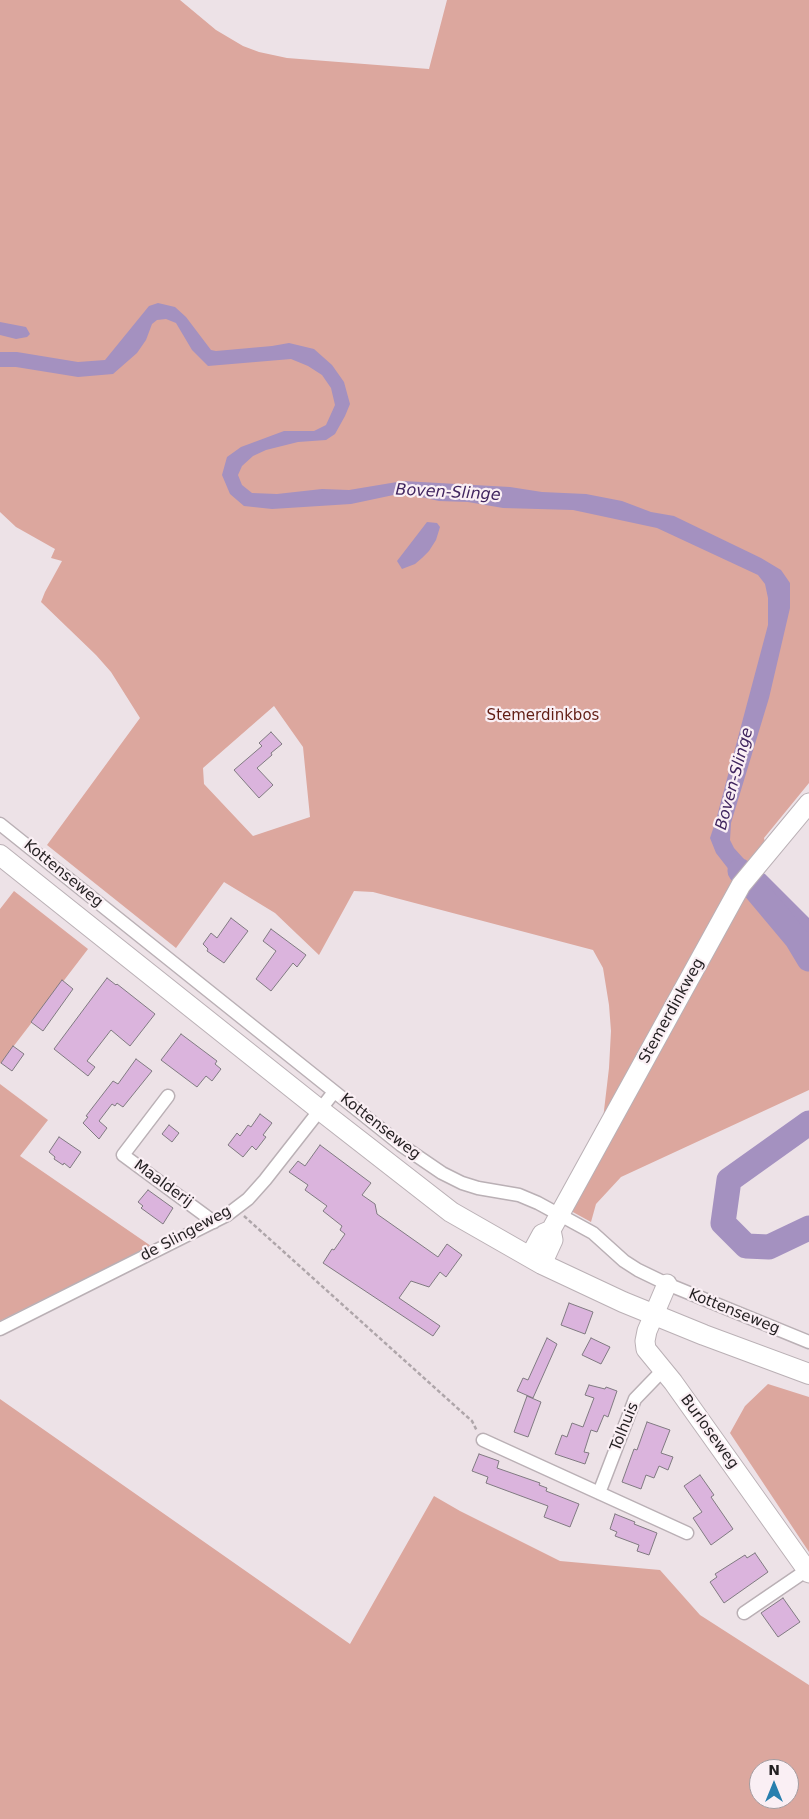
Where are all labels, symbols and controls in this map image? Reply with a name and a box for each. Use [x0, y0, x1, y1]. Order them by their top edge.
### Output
water label: Boven-Slinge [395, 481, 501, 505]
park label: Stemerdinkbos [487, 707, 599, 725]
water label: Boven-Slinge [712, 726, 758, 832]
street label: Kottenseweg [20, 837, 106, 911]
street label: Stemerdinkweg [636, 955, 708, 1067]
street label: Kottenseweg [336, 1090, 424, 1164]
street label: Maalderij [130, 1157, 196, 1211]
street label: de Slingeweg [137, 1202, 235, 1266]
street label: Kottenseweg [686, 1286, 782, 1338]
street label: Burloseweg [676, 1391, 742, 1473]
street label: Tolhuis [607, 1400, 643, 1454]
north arrow [749, 1759, 799, 1809]
text: N [768, 1762, 780, 1778]

